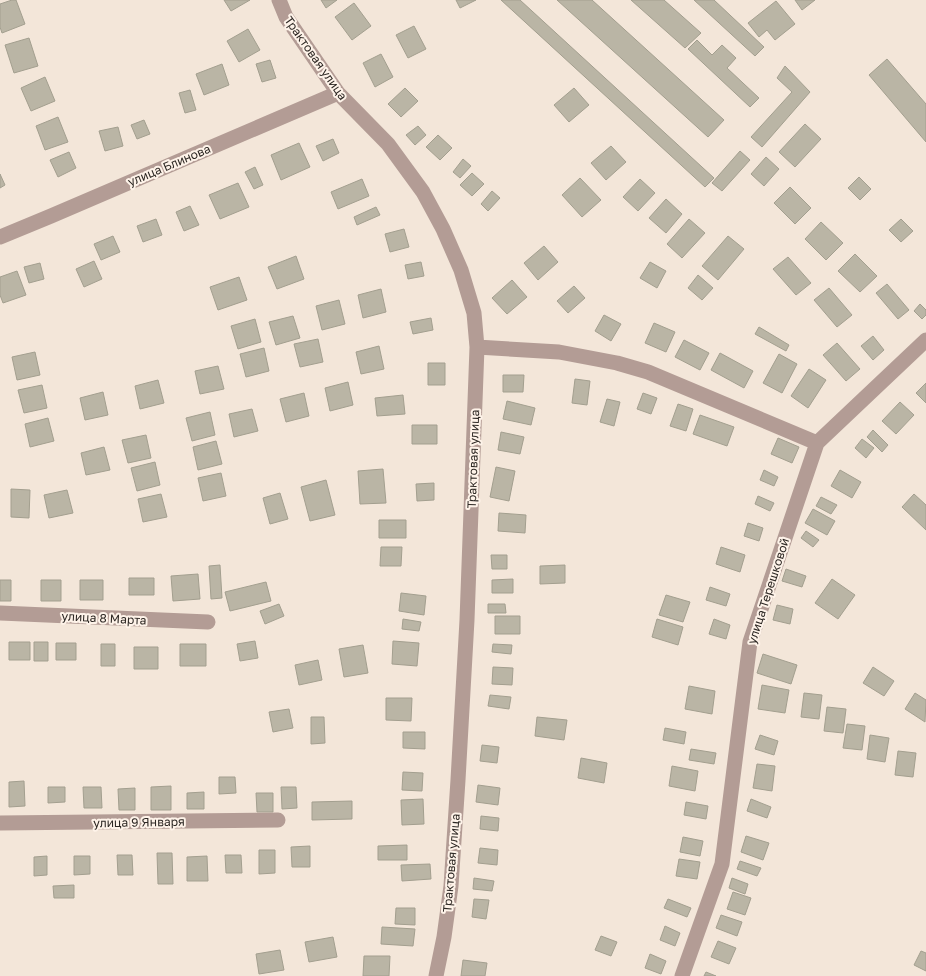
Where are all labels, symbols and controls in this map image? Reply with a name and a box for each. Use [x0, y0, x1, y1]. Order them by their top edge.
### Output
street label: Трактовая улица [281, 13, 351, 103]
street label: улица Блинова [125, 141, 213, 189]
street label: Трактовая улица [464, 409, 482, 509]
street label: улица Терешковой [744, 536, 792, 646]
street label: улица 8 Марта [61, 608, 147, 628]
street label: Трактовая улица [439, 813, 463, 913]
street label: улица 9 Января [93, 814, 185, 830]

